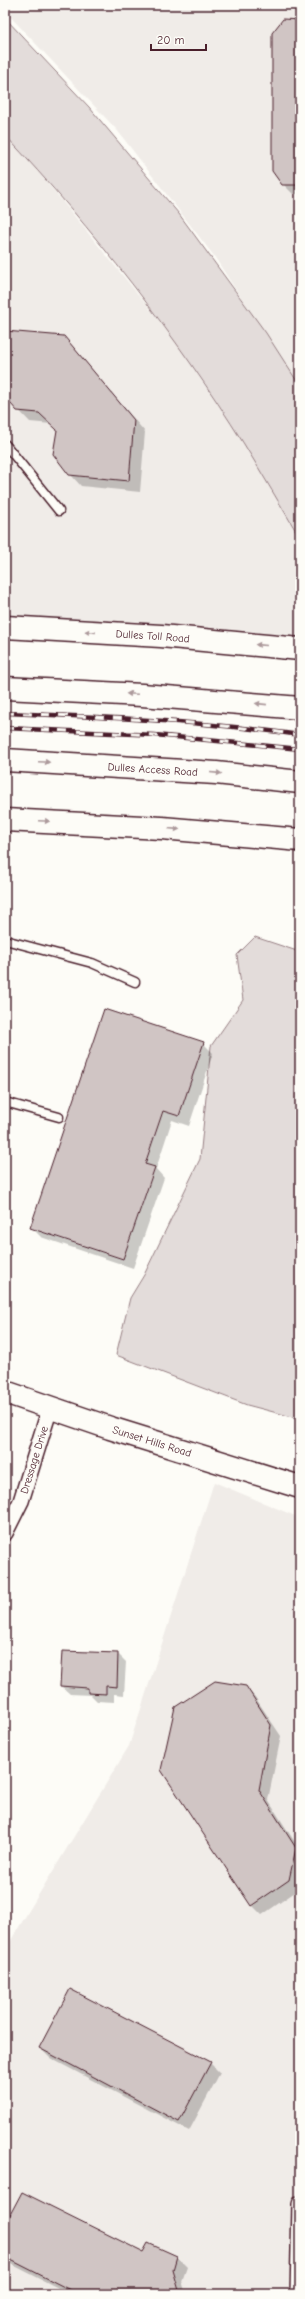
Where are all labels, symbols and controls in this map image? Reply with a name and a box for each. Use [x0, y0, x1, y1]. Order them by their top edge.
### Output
scale bar [151, 26, 206, 52]
text: 20 m [157, 33, 185, 47]
street label: Dulles Toll Road [115, 627, 190, 645]
one-way arrow [84, 628, 96, 635]
one-way arrow [255, 642, 267, 648]
one-way arrow [126, 691, 138, 698]
one-way arrow [255, 701, 267, 708]
one-way arrow [38, 759, 51, 765]
street label: Dulles Access Road [107, 760, 198, 778]
one-way arrow [210, 770, 222, 777]
one-way arrow [38, 818, 51, 824]
one-way arrow [168, 825, 180, 832]
street label: Sunset Hills Road [111, 1423, 193, 1459]
street label: Dressage Drive [17, 1424, 51, 1495]

